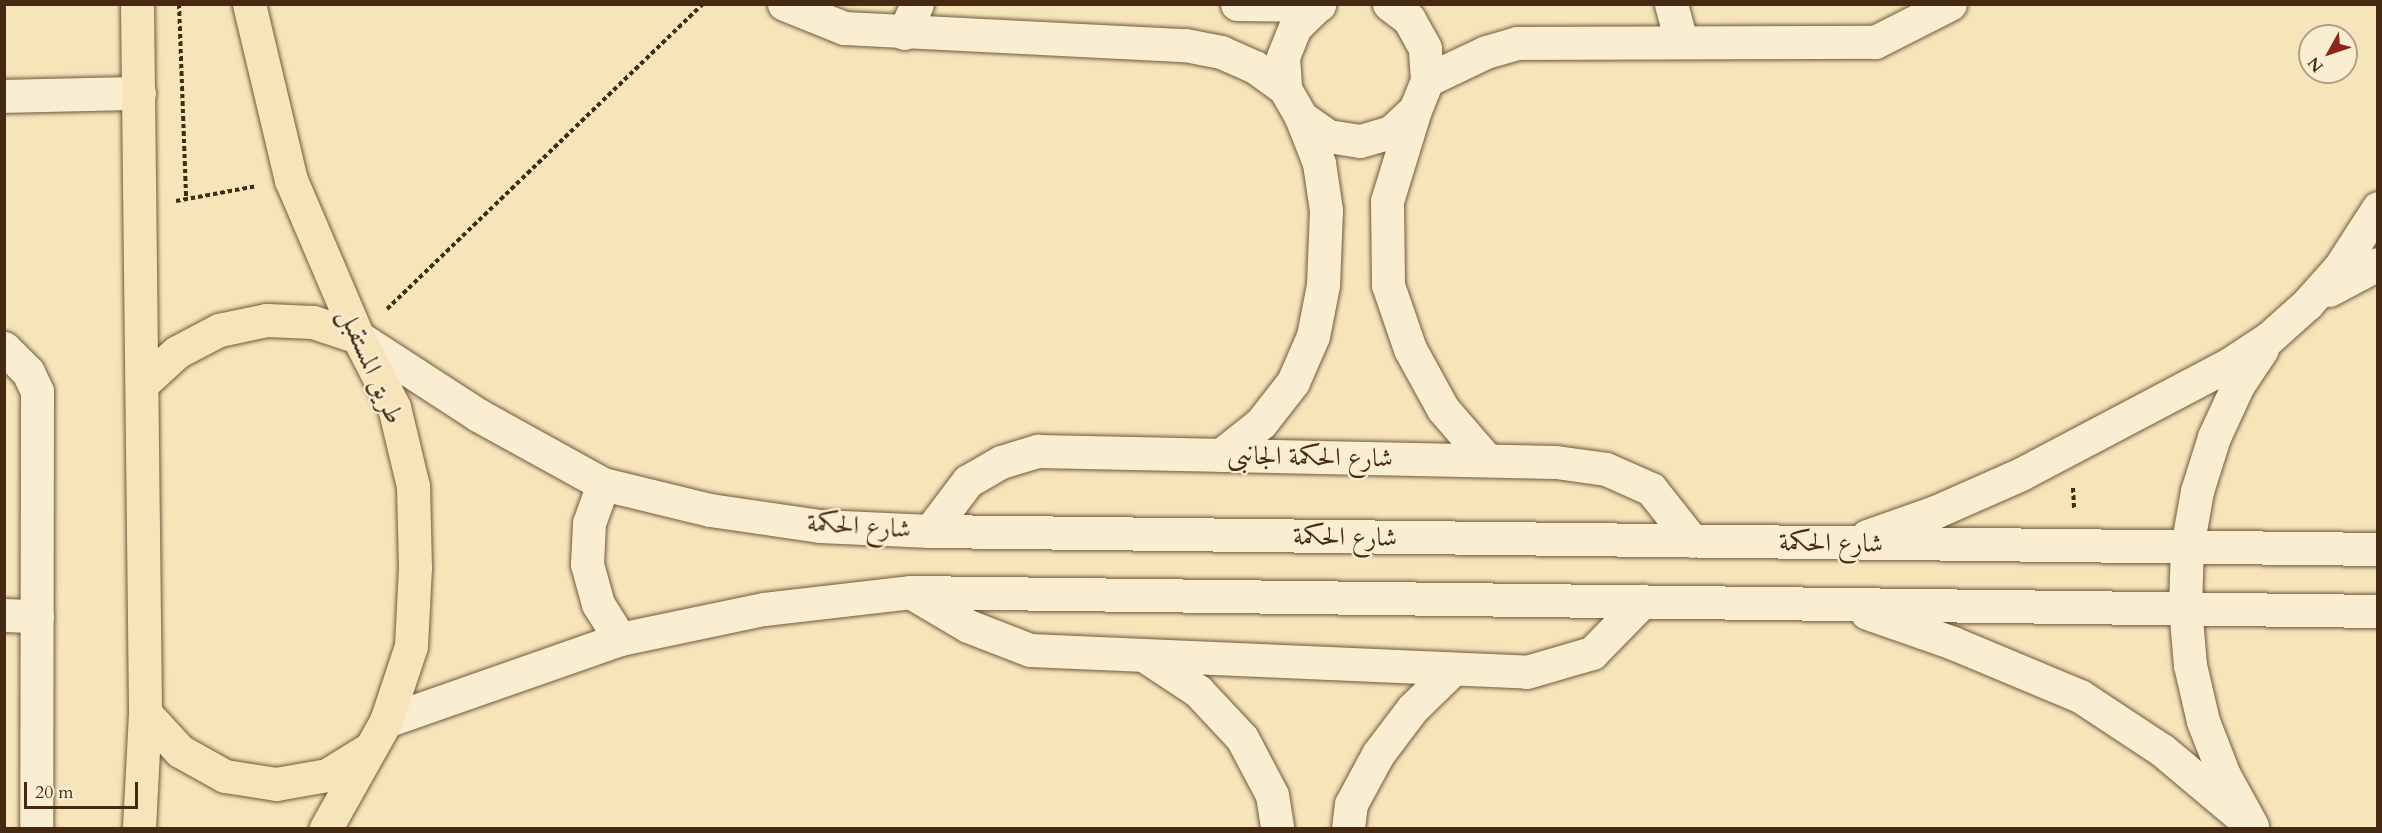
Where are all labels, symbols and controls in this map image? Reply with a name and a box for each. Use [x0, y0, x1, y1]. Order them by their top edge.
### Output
north arrow [2298, 24, 2358, 84]
text: N [2303, 52, 2329, 77]
street label: طريق المستقبل [332, 303, 410, 429]
street label: شارع الحكمة الجانبى [1227, 440, 1393, 474]
street label: شارع الحكمة [806, 507, 912, 545]
street label: شارع الحكمة [1293, 520, 1397, 554]
street label: شارع الحكمة [1779, 526, 1883, 560]
scale bar [27, 770, 141, 808]
text: 20 m [35, 780, 74, 805]

